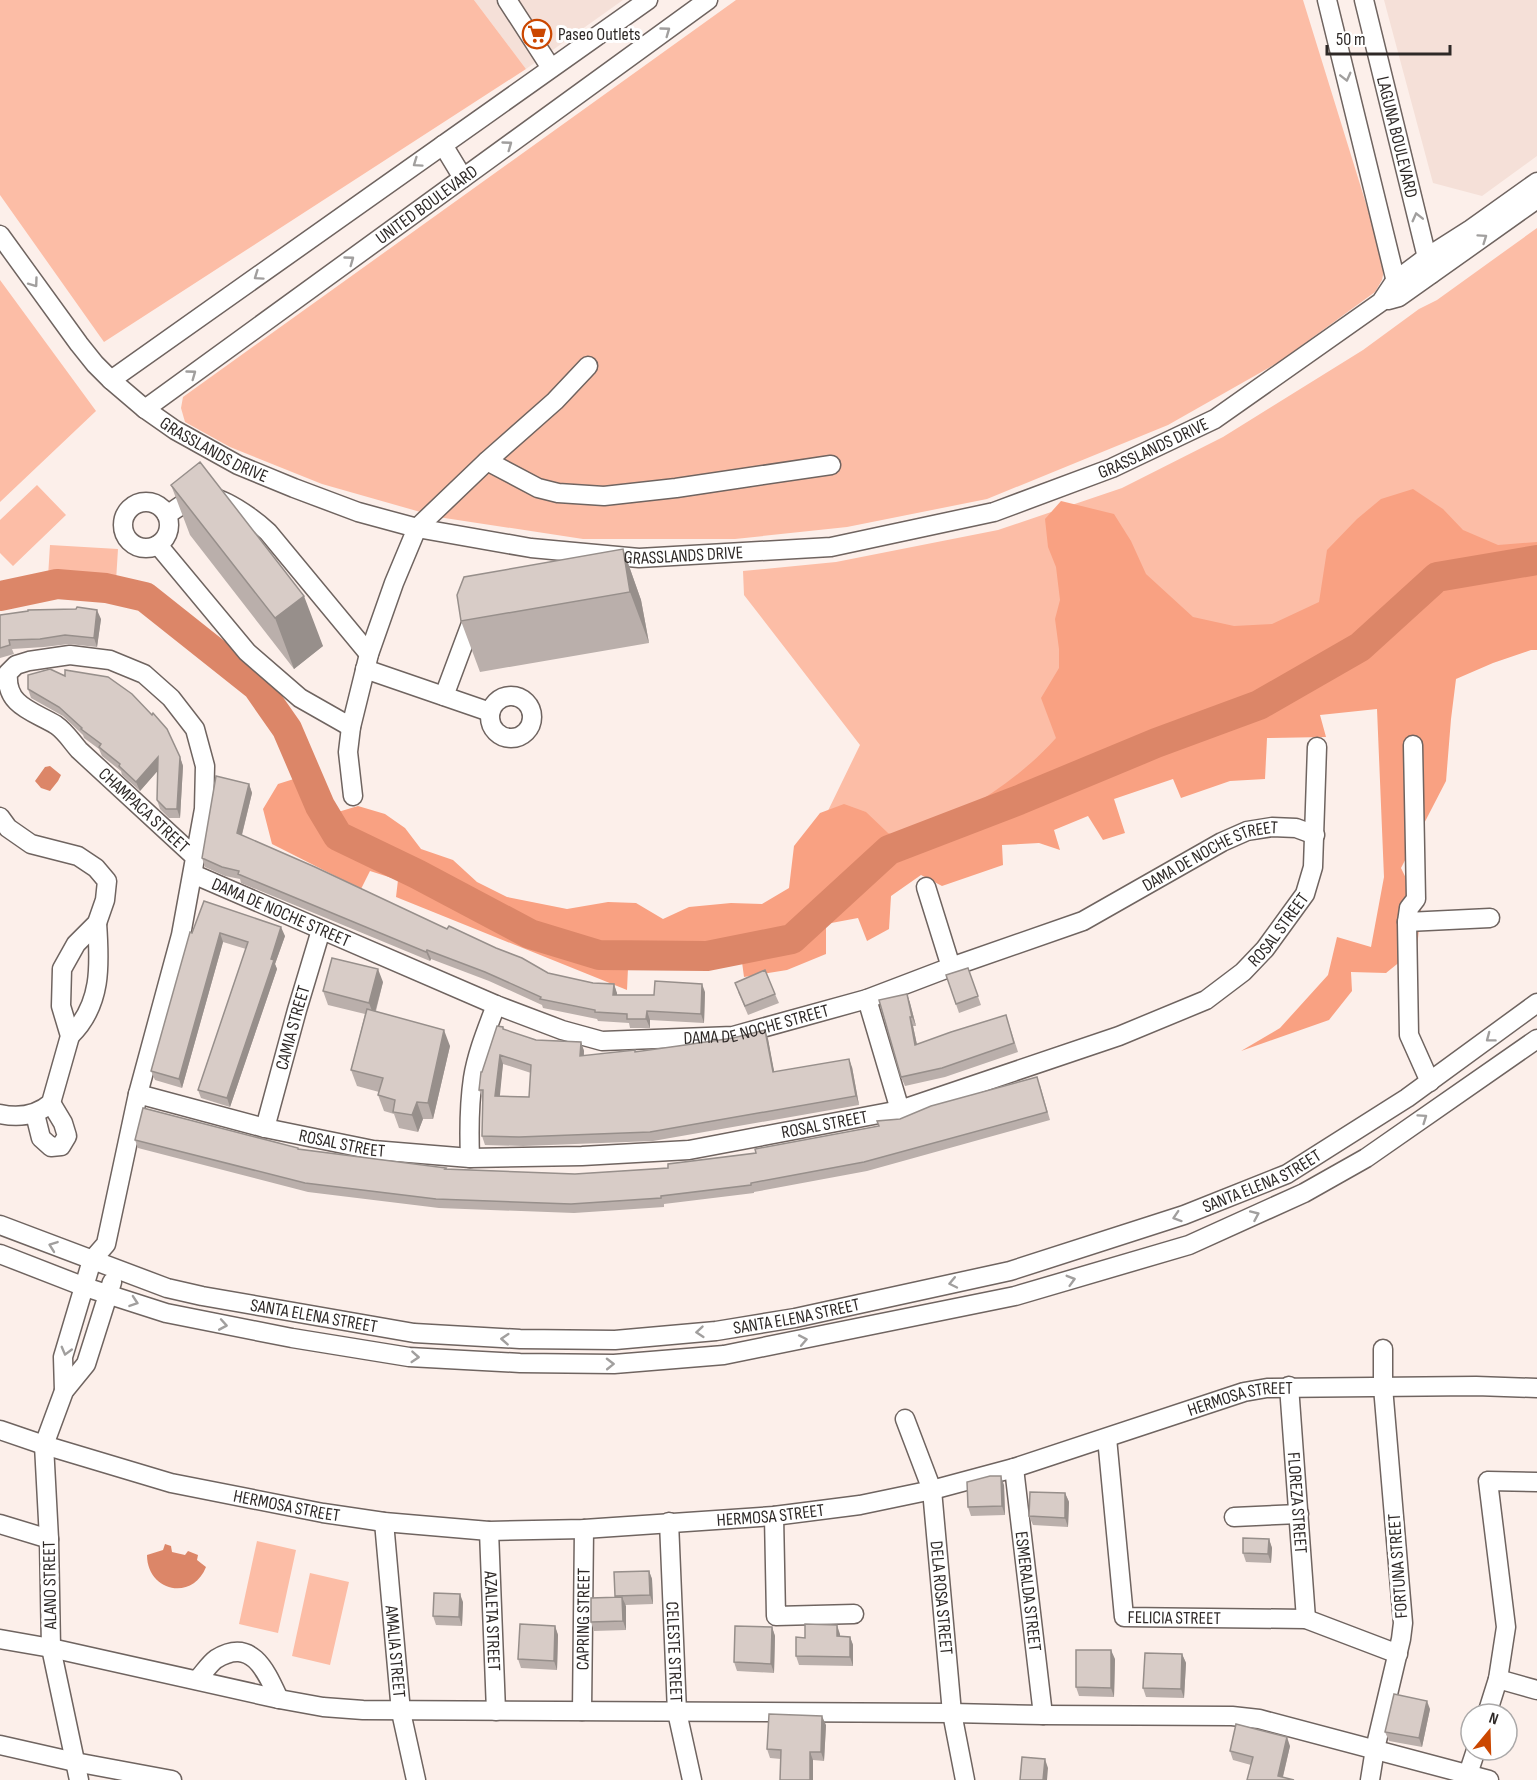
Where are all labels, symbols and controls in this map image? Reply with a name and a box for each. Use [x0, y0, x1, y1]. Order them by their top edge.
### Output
supermarket icon: Paseo Outlets [521, 18, 553, 50]
scale bar [1327, 18, 1450, 56]
place label: Paseo Outlets [558, 24, 641, 45]
one-way arrow [659, 27, 670, 38]
text: 50 m [1336, 29, 1366, 50]
one-way arrow [1339, 72, 1352, 82]
street label: LAGUNA BOULEVARD [1373, 74, 1422, 200]
one-way arrow [501, 141, 512, 152]
one-way arrow [413, 156, 424, 167]
street label: UNITED BOULEVARD [372, 161, 482, 248]
one-way arrow [1412, 212, 1425, 222]
one-way arrow [1476, 234, 1487, 245]
one-way arrow [343, 256, 354, 267]
one-way arrow [254, 268, 265, 279]
one-way arrow [27, 276, 38, 287]
one-way arrow [186, 370, 197, 381]
street label: GRASSLANDS DRIVE [156, 412, 271, 487]
street label: GRASSLANDS DRIVE [1095, 413, 1212, 483]
street label: GRASSLANDS DRIVE [623, 542, 744, 569]
street label: CHAMPACA STREET [94, 763, 194, 857]
street label: DAMA DE NOCHE STREET [1139, 816, 1278, 896]
street label: DAMA DE NOCHE STREET [209, 873, 353, 951]
street label: ROSAL STREET [1243, 889, 1313, 971]
street label: CAMIA STREET [271, 983, 314, 1072]
street label: DAMA DE NOCHE STREET [683, 1000, 831, 1048]
one-way arrow [1486, 1031, 1497, 1042]
street label: ROSAL STREET [780, 1106, 869, 1143]
one-way arrow [1416, 1114, 1427, 1125]
street label: ROSAL STREET [297, 1125, 386, 1161]
street label: SANTA ELENA STREET [1199, 1145, 1325, 1217]
one-way arrow [1172, 1210, 1183, 1223]
one-way arrow [1248, 1211, 1259, 1223]
one-way arrow [48, 1240, 59, 1253]
one-way arrow [1065, 1275, 1076, 1287]
one-way arrow [948, 1276, 958, 1289]
street label: SANTA ELENA STREET [249, 1294, 379, 1337]
street label: SANTA ELENA STREET [732, 1294, 862, 1339]
one-way arrow [128, 1295, 139, 1308]
one-way arrow [217, 1318, 227, 1331]
one-way arrow [696, 1326, 705, 1339]
one-way arrow [501, 1332, 510, 1345]
one-way arrow [798, 1334, 808, 1347]
one-way arrow [60, 1346, 73, 1356]
one-way arrow [411, 1350, 420, 1363]
one-way arrow [605, 1358, 614, 1370]
street label: HERMOSA STREET [1185, 1377, 1293, 1420]
street label: FLOREZA STREET [1283, 1451, 1312, 1554]
street label: HERMOSA STREET [232, 1485, 341, 1526]
street label: HERMOSA STREET [716, 1499, 825, 1530]
street label: FORTUNA STREET [1384, 1513, 1412, 1619]
street label: ESMERALDA STREET [1011, 1530, 1046, 1652]
street label: DELA ROSA STREET [926, 1540, 957, 1656]
street label: ALANO STREET [39, 1541, 61, 1630]
street label: CAPRING STREET [572, 1568, 594, 1670]
street label: AZALETA STREET [480, 1570, 505, 1671]
street label: CELESTE STREET [662, 1601, 687, 1703]
street label: AMALIA STREET [381, 1604, 410, 1698]
street label: FELICIA STREET [1127, 1607, 1221, 1629]
north arrow [1459, 1702, 1519, 1762]
text: N [1486, 1709, 1501, 1730]

